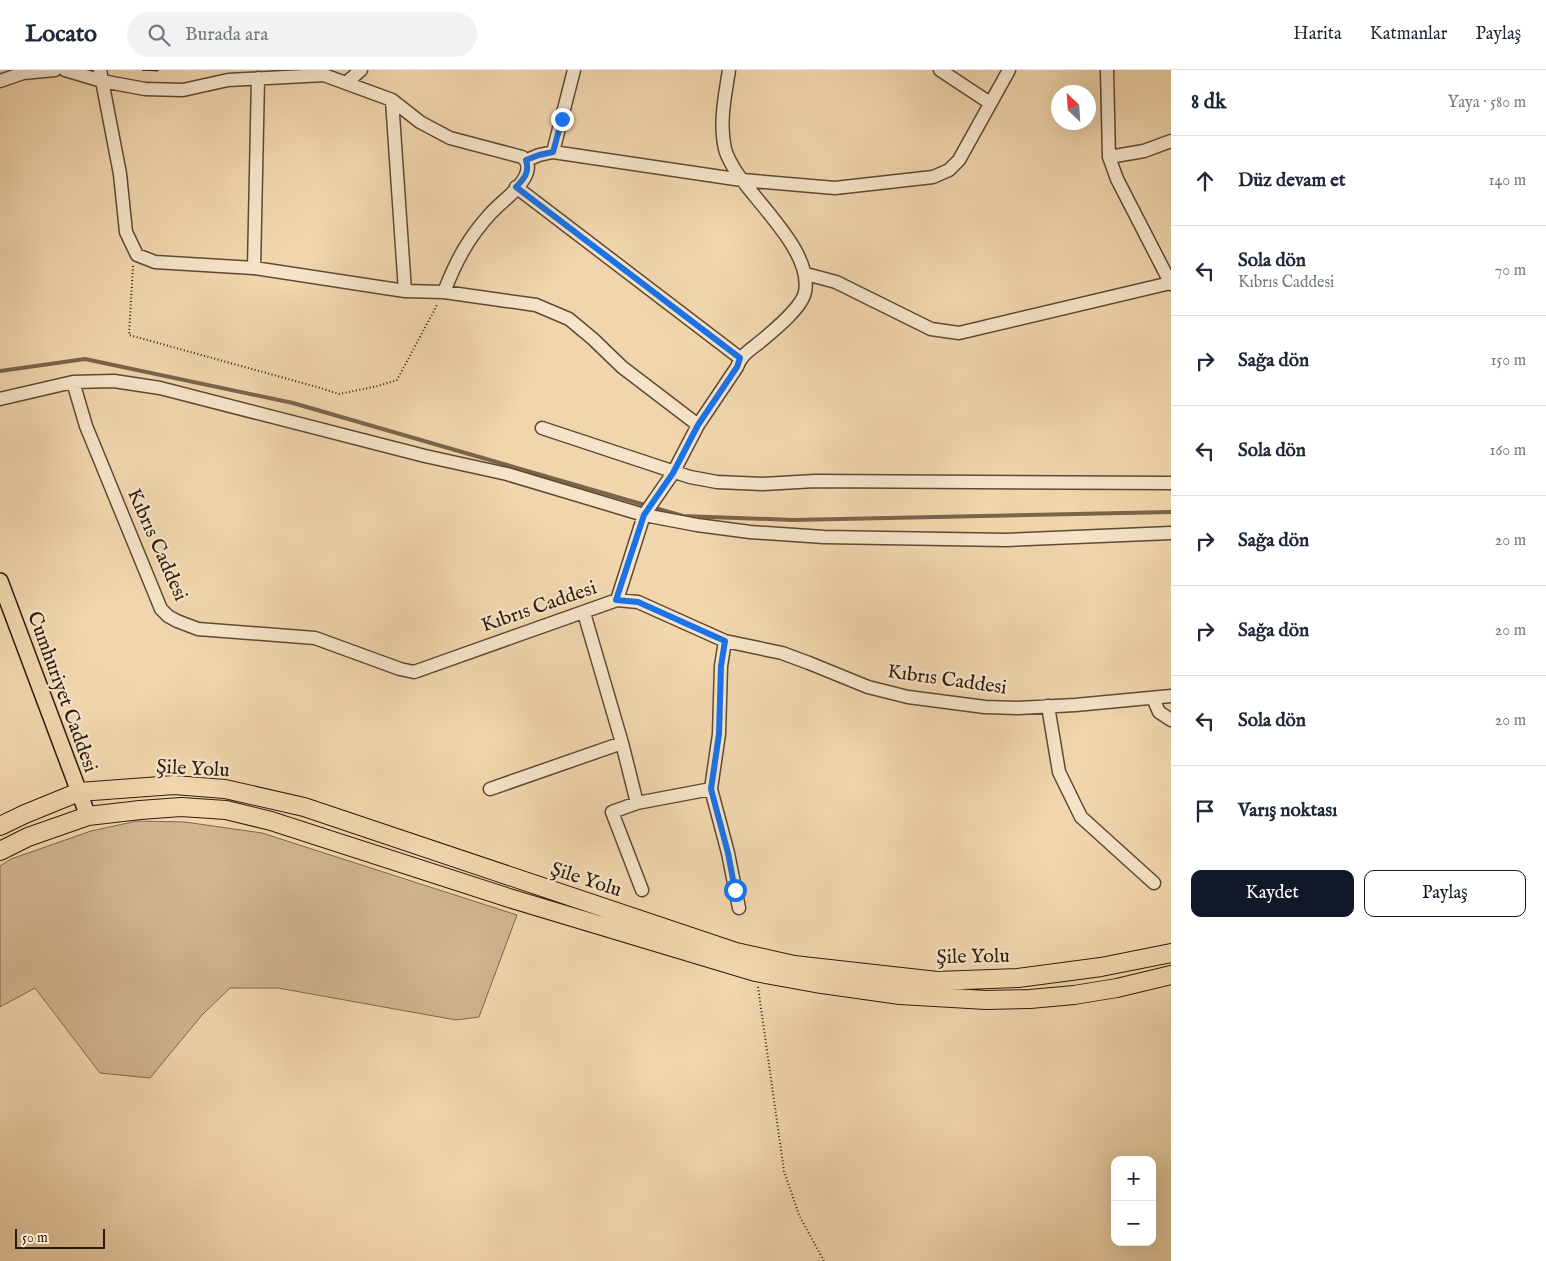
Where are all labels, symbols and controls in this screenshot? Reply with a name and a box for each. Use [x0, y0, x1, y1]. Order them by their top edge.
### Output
search box [127, 12, 477, 57]
text: Locato [25, 19, 97, 50]
icon: search [145, 21, 173, 49]
text: Burada ara [185, 23, 269, 47]
text: Harita [1293, 23, 1342, 46]
text: Katmanlar [1370, 23, 1447, 46]
text: Paylaş [1475, 23, 1521, 46]
north arrow [1051, 85, 1096, 130]
text: 8 dk [1191, 89, 1226, 116]
text: Yaya · 580 m [1448, 93, 1526, 113]
route end [551, 108, 574, 131]
icon: ahead [1191, 167, 1219, 195]
text: Düz devam et [1238, 169, 1346, 193]
text: 140 m [1488, 171, 1526, 191]
text: Sola dön [1238, 249, 1306, 273]
icon: left [1191, 257, 1219, 285]
text: 70 m [1495, 261, 1526, 281]
text: Kıbrıs Caddesi [1238, 273, 1334, 293]
icon: right [1191, 347, 1219, 375]
text: Sağa dön [1238, 349, 1309, 373]
text: 150 m [1491, 351, 1526, 371]
icon: left [1191, 437, 1219, 465]
text: Sola dön [1238, 439, 1306, 463]
text: 160 m [1490, 441, 1526, 461]
street label: Kıbrıs Caddesi [121, 485, 193, 605]
icon: right [1191, 527, 1219, 555]
text: Sağa dön [1238, 529, 1309, 553]
text: 20 m [1495, 531, 1526, 551]
street label: Kıbrıs Caddesi [478, 576, 600, 638]
street label: Cumhuriyet Caddesi [21, 608, 103, 776]
icon: right [1191, 617, 1219, 645]
text: Sağa dön [1238, 619, 1309, 643]
text: 20 m [1495, 621, 1526, 641]
street label: Kıbrıs Caddesi [886, 659, 1008, 701]
icon: left [1191, 707, 1219, 735]
text: Sola dön [1238, 709, 1306, 733]
text: 20 m [1495, 711, 1526, 731]
street label: Şile Yolu [156, 755, 230, 783]
icon: arrive [1191, 797, 1219, 825]
text: Varış noktası [1238, 799, 1337, 823]
street label: Şile Yolu [547, 857, 625, 903]
button: Kaydet [1191, 870, 1354, 917]
button: Paylaş [1364, 870, 1526, 917]
route start [724, 879, 747, 902]
street label: Şile Yolu [936, 944, 1010, 970]
map controls [1111, 1156, 1156, 1246]
button: + [1111, 1156, 1156, 1201]
button: − [1111, 1201, 1156, 1246]
scale bar [15, 1226, 105, 1249]
text: 50 m [22, 1229, 48, 1247]

